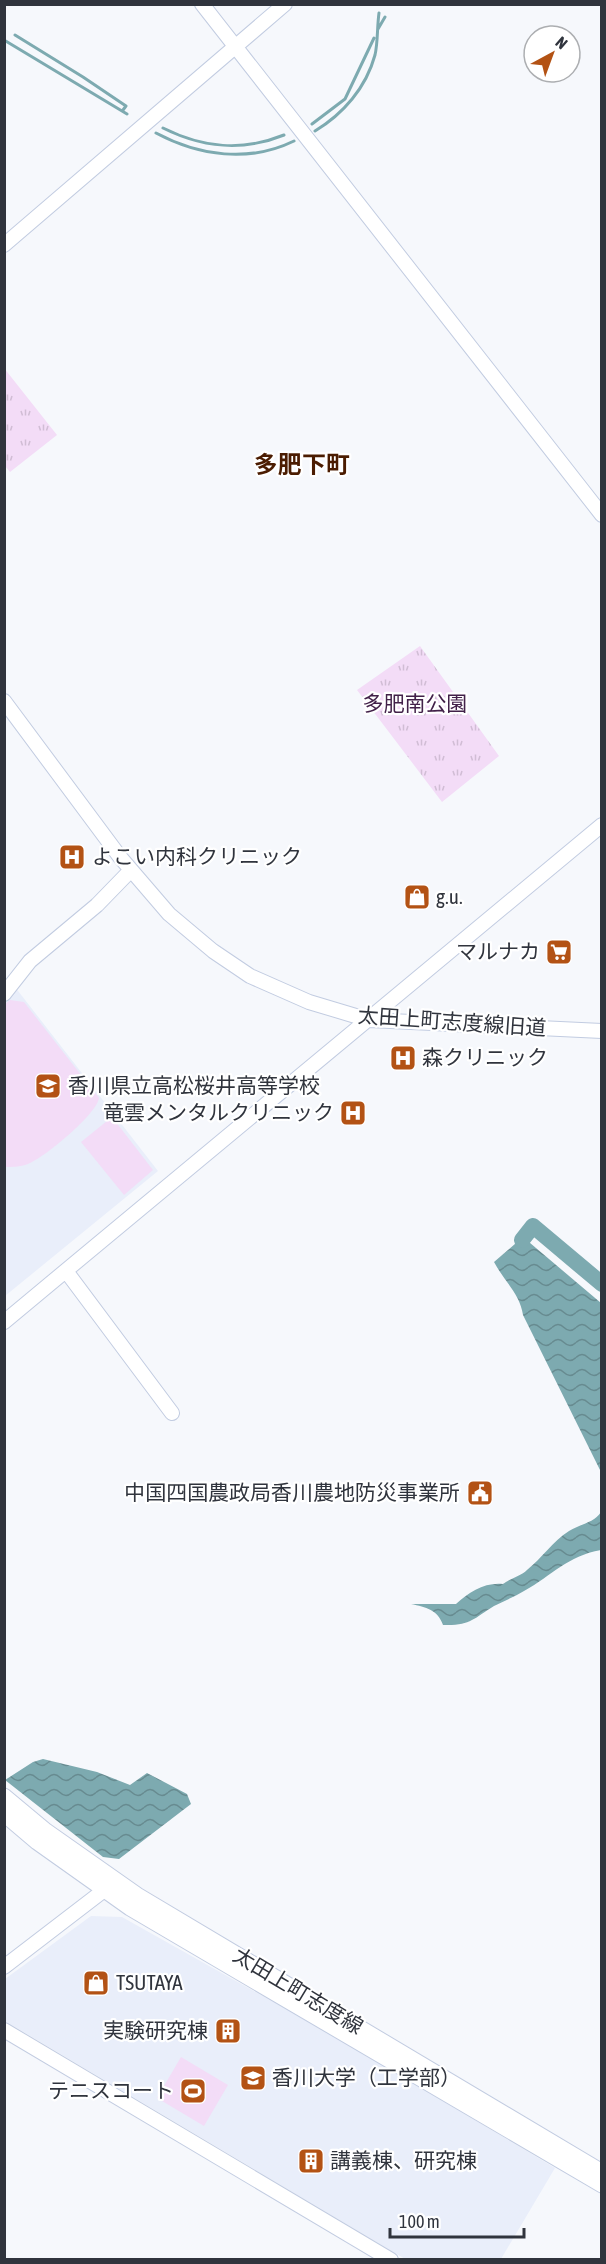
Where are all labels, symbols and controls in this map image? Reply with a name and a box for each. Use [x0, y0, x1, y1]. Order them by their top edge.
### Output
north arrow [522, 24, 582, 84]
text: N [552, 33, 571, 53]
district label: 多肥下町 [254, 451, 350, 478]
park label: 多肥南公園 [363, 691, 468, 715]
hospital icon: よこい内科クリニック [57, 842, 87, 872]
place label: よこい内科クリニック [92, 844, 302, 868]
shop icon: g.u. [402, 882, 432, 912]
place label: g.u. [436, 884, 463, 908]
supermarket icon: マルナカ [544, 937, 574, 967]
place label: マルナカ [456, 939, 540, 963]
street label: 太田上町志度線旧道 [357, 1002, 547, 1040]
hospital icon: 森クリニック [388, 1043, 418, 1073]
place label: 森クリニック [422, 1045, 548, 1069]
school or university icon: 香川県立高松桜井高等学校 [33, 1071, 63, 1101]
place label: 香川県立高松桜井高等学校 [68, 1073, 320, 1097]
hospital icon: 竜雲メンタルクリニック [338, 1098, 368, 1128]
place label: 竜雲メンタルクリニック [103, 1100, 334, 1124]
public building icon: 中国四国農政局香川農地防災事業所 [465, 1478, 495, 1508]
place label: 中国四国農政局香川農地防災事業所 [124, 1480, 460, 1504]
street label: 太田上町志度線 [229, 1942, 368, 2038]
shop icon: TSUTAYA [81, 1968, 111, 1998]
place label: TSUTAYA [116, 1970, 183, 1994]
building icon: 実験研究棟 [213, 2016, 243, 2046]
place label: 実験研究棟 [103, 2018, 208, 2042]
school or university icon: 香川大学（工学部） [238, 2063, 268, 2093]
place label: 香川大学（工学部） [272, 2065, 461, 2089]
sports icon: テニスコート [178, 2076, 208, 2106]
place label: テニスコート [48, 2078, 174, 2102]
building icon: 講義棟、研究棟 [296, 2146, 326, 2176]
place label: 講義棟、研究棟 [330, 2148, 477, 2172]
scale bar [390, 2201, 524, 2239]
text: 100 m [399, 2211, 440, 2232]

